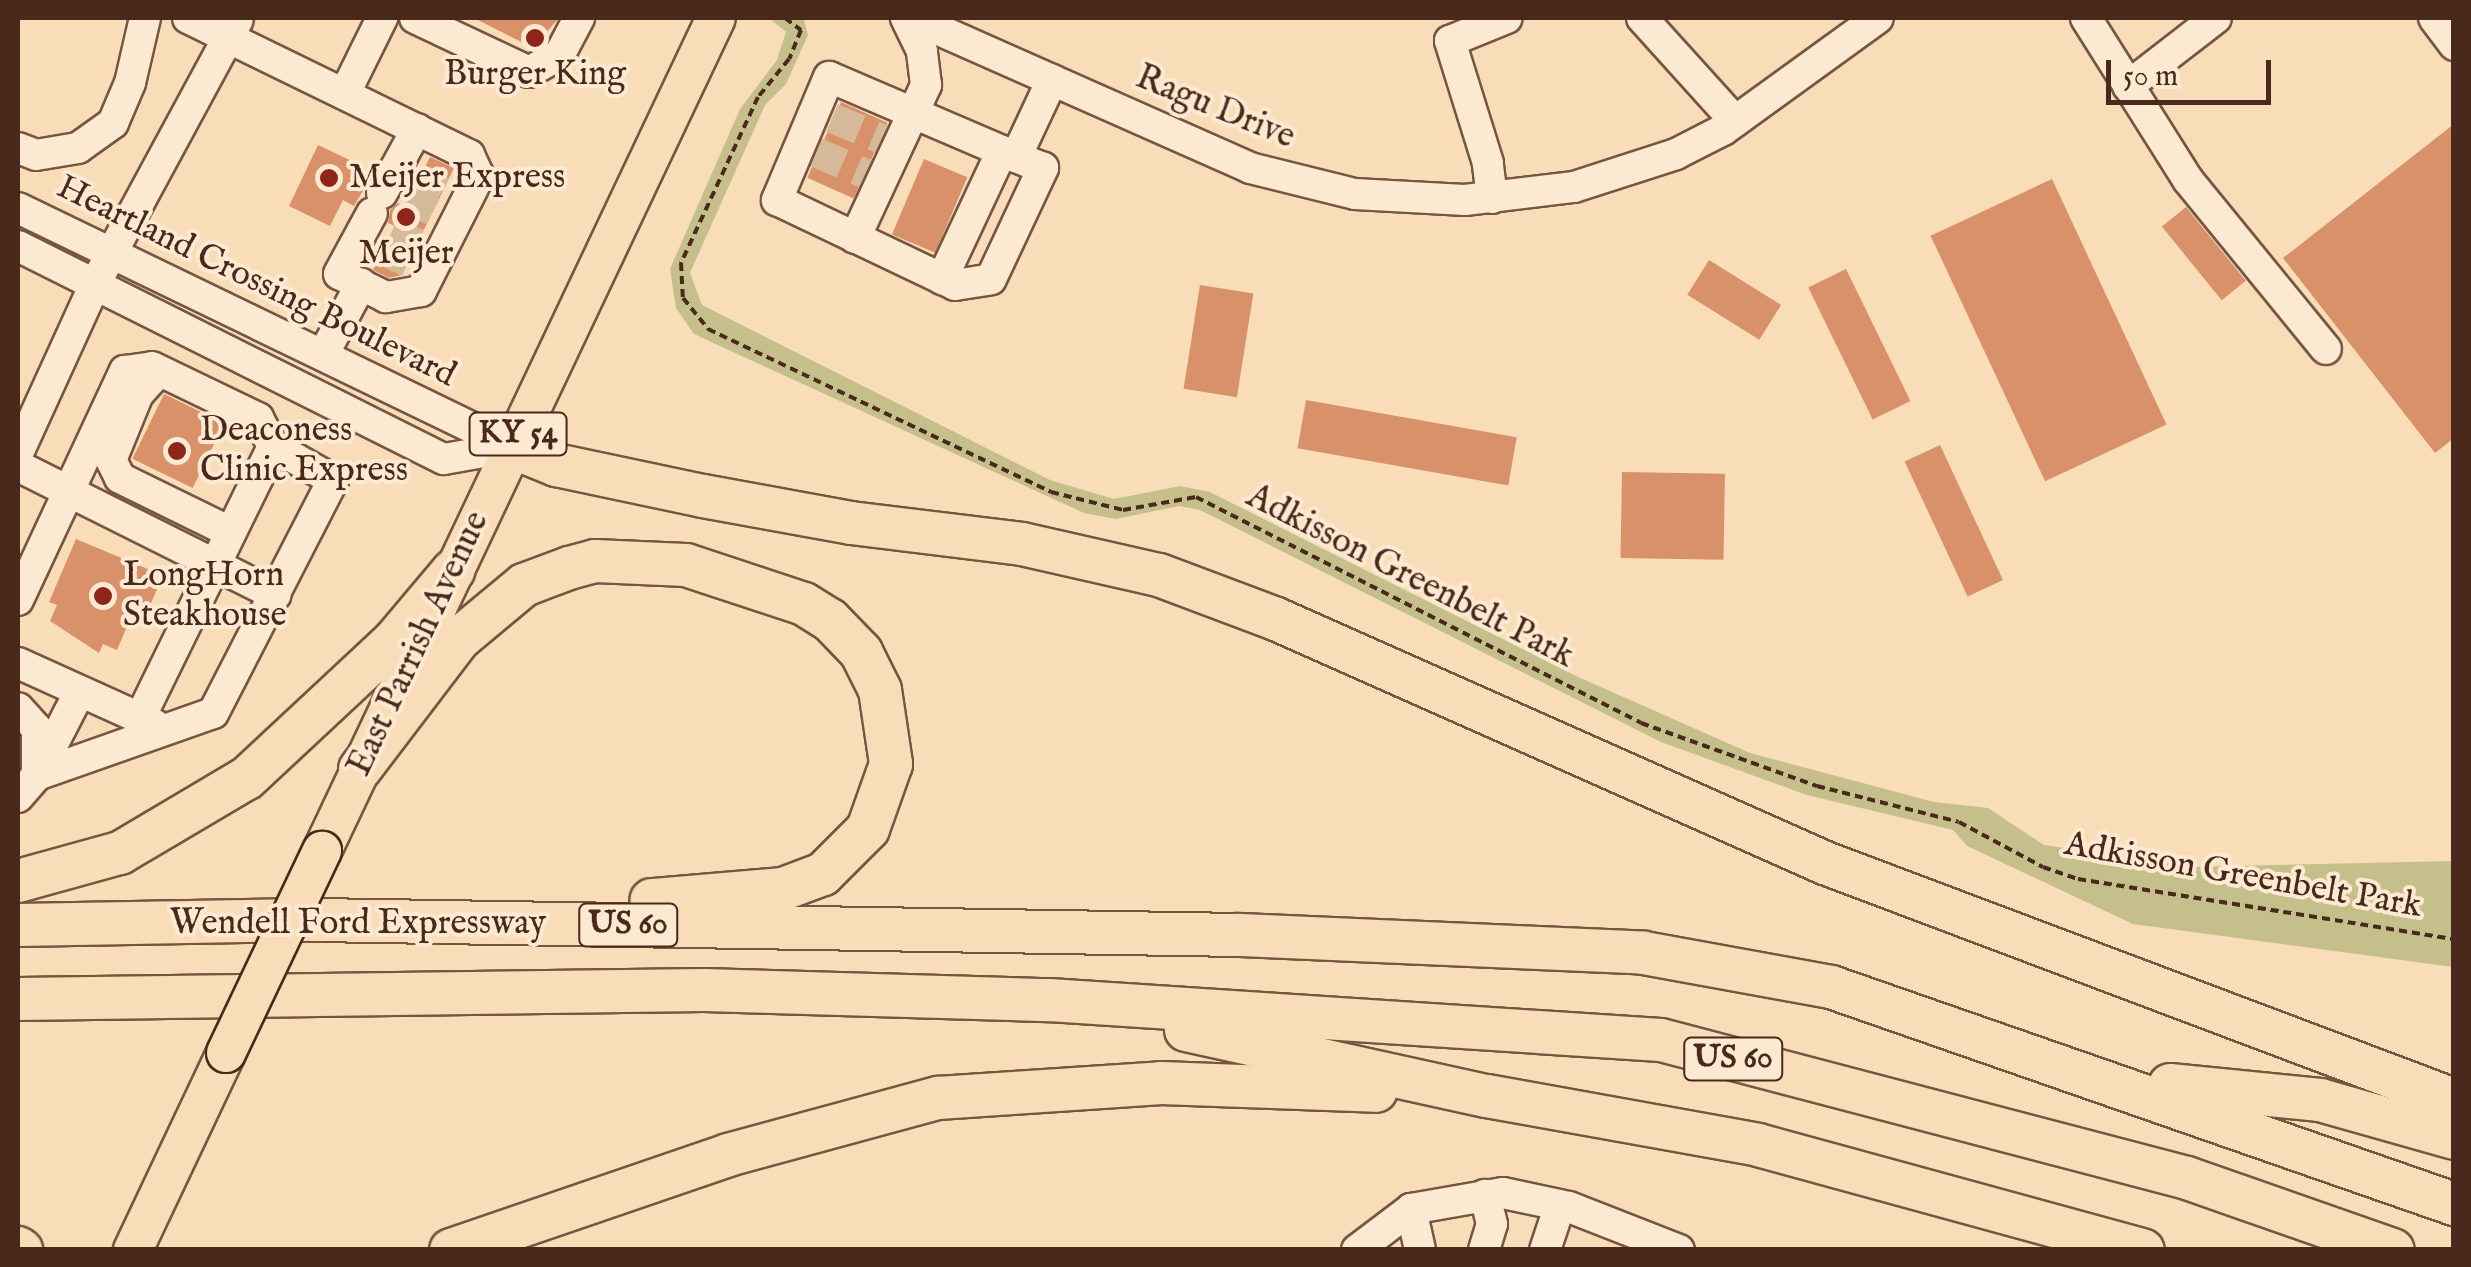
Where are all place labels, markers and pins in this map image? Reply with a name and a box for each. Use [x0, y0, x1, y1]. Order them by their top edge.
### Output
marker: Burger King [524, 27, 546, 49]
place label: Burger King [444, 54, 626, 96]
place label: Meijer Express [349, 157, 565, 199]
marker: Meijer Express [318, 167, 340, 189]
marker: Meijer [395, 206, 417, 228]
place label: Meijer [358, 233, 454, 275]
place label: Deaconess Clinic Express [200, 410, 408, 492]
marker: Deaconess Clinic Express [164, 438, 190, 464]
place label: LongHorn Steakhouse [123, 555, 287, 637]
marker: LongHorn Steakhouse [92, 585, 114, 607]

